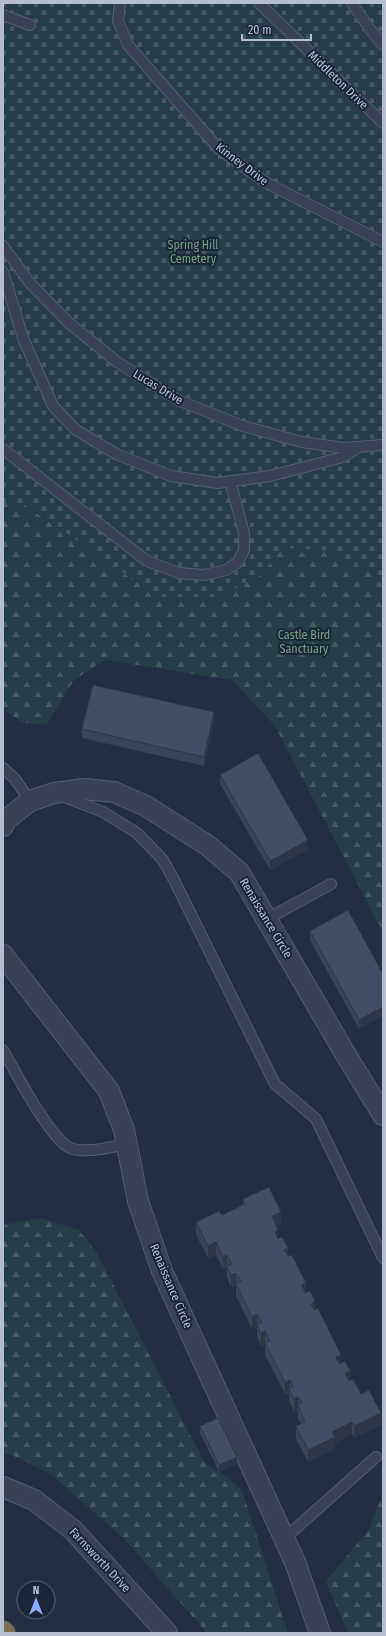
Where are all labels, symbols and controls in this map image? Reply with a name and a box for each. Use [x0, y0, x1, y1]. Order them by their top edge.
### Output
scale bar [242, 16, 311, 42]
text: 20 m [248, 23, 272, 37]
street label: Middleton Drive [305, 48, 371, 112]
street label: Kinney Drive [213, 140, 271, 188]
park label: Spring Hill Cemetery [168, 238, 218, 266]
street label: Lucas Drive [131, 367, 185, 407]
park label: Castle Bird Sanctuary [278, 628, 330, 656]
street label: Renaissance Circle [237, 876, 295, 960]
street label: Renaissance Circle [147, 1242, 195, 1330]
street label: Farnsworth Drive [67, 1525, 133, 1595]
north arrow [16, 1580, 56, 1620]
text: N [33, 1584, 39, 1597]

